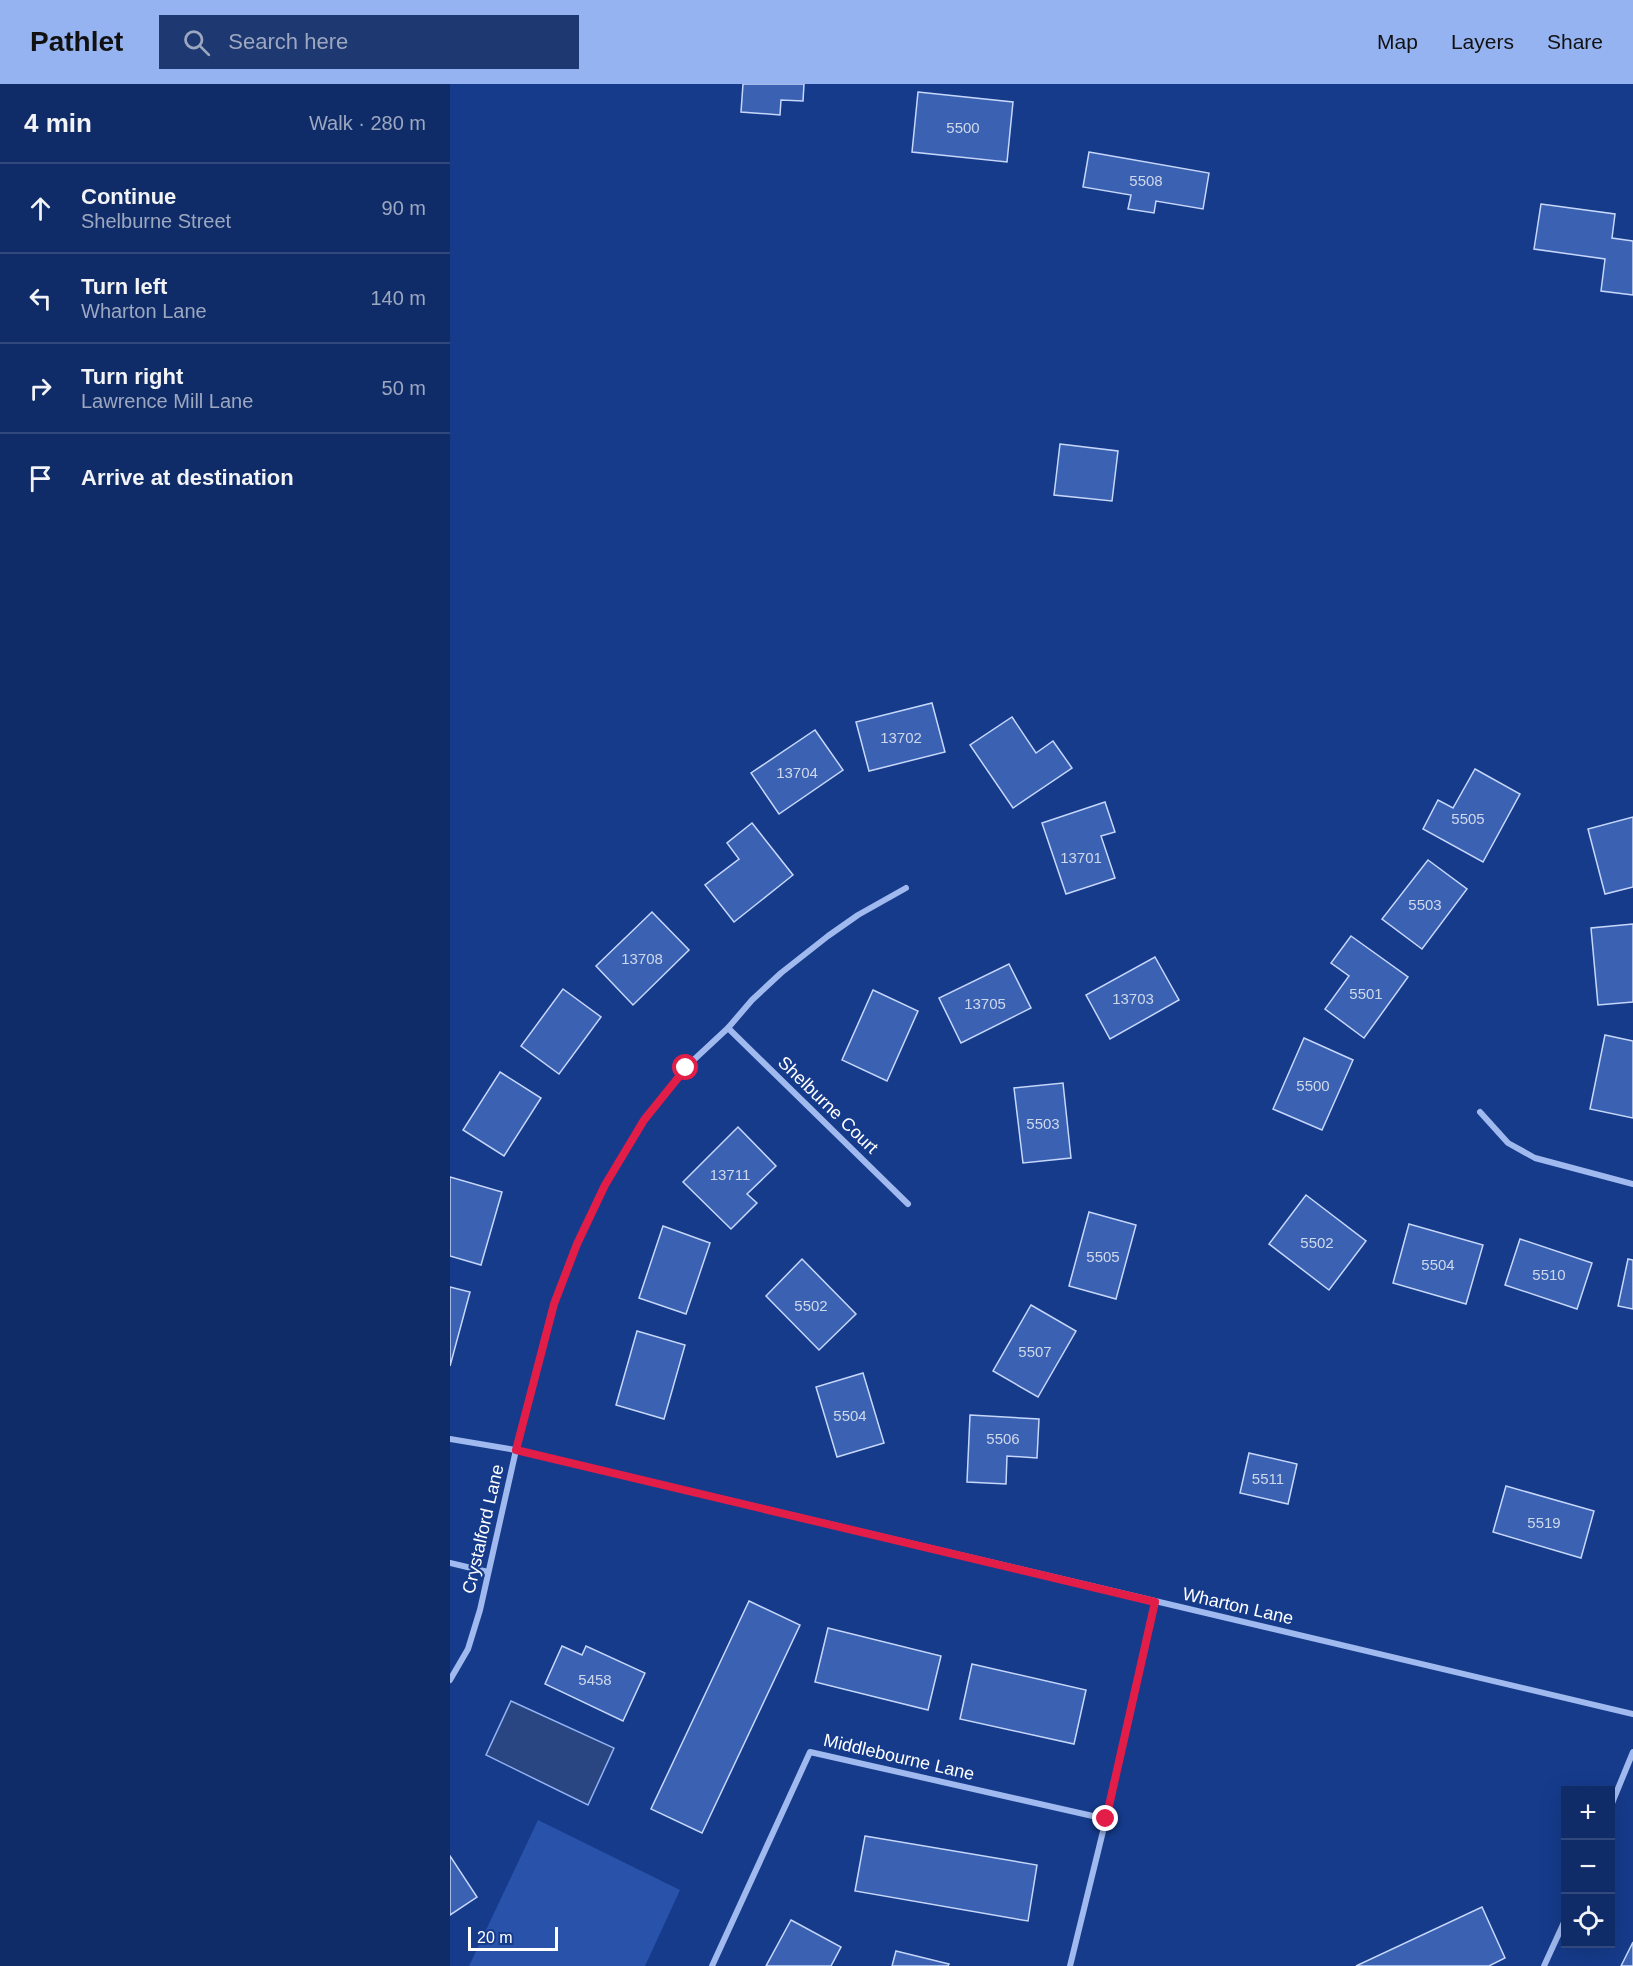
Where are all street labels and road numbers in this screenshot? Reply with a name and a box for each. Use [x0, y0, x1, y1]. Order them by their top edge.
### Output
street label: Shelburne Court [774, 1052, 882, 1158]
street label: Crystalford Lane [458, 1462, 508, 1596]
street label: Wharton Lane [1181, 1584, 1295, 1628]
street label: Middlebourne Lane [822, 1730, 976, 1784]

